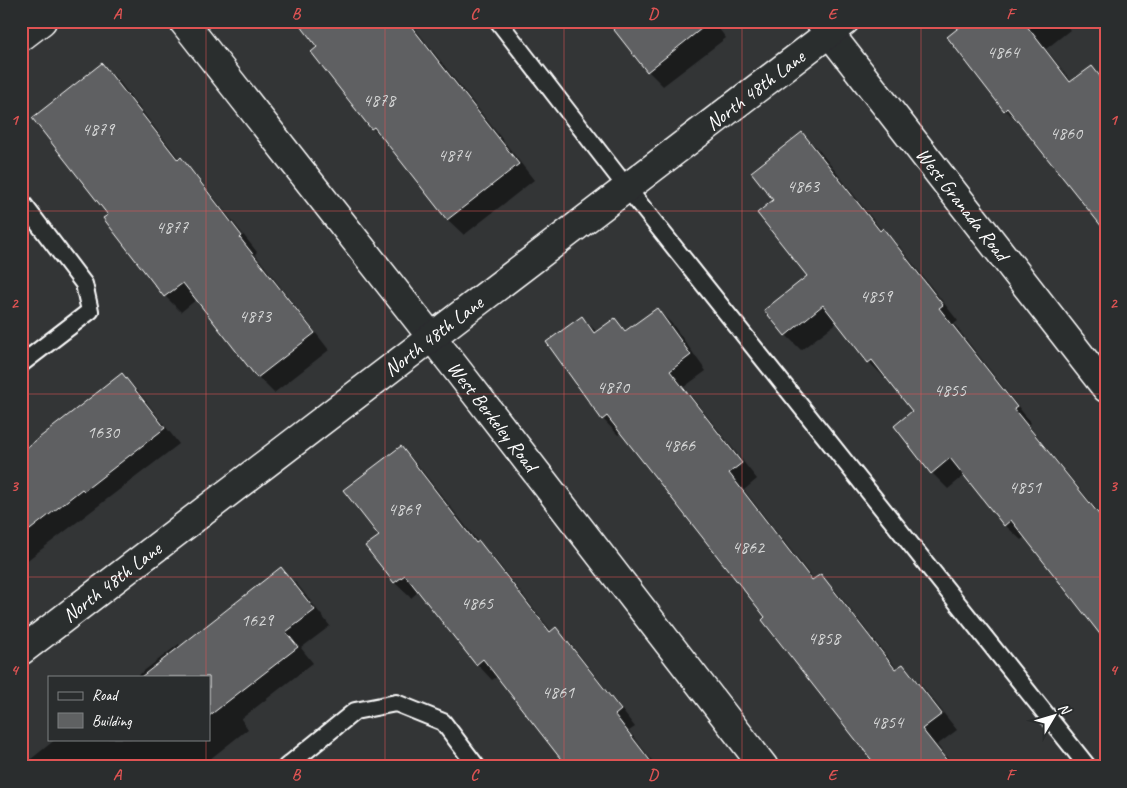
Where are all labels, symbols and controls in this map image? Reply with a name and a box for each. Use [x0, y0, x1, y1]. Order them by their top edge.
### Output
text: A [113, 4, 123, 24]
text: B [292, 4, 302, 24]
text: C [470, 4, 480, 24]
text: D [648, 4, 659, 24]
text: E [828, 4, 839, 24]
text: F [1006, 4, 1017, 24]
house number: 4864 [987, 41, 1021, 63]
street label: North 48th Lane [701, 43, 811, 136]
house number: 4878 [363, 89, 397, 111]
text: 1 [10, 110, 19, 130]
text: 1 [1109, 110, 1118, 130]
house number: 4879 [82, 118, 116, 140]
house number: 4860 [1050, 122, 1084, 144]
street label: West Granada Road [911, 142, 1016, 268]
house number: 4874 [438, 144, 472, 166]
house number: 4863 [787, 175, 821, 197]
house number: 4877 [156, 216, 189, 238]
house number: 4859 [860, 285, 894, 307]
street label: North 48th Lane [379, 289, 489, 382]
text: 2 [10, 293, 19, 313]
text: 2 [1109, 293, 1118, 313]
house number: 4873 [239, 305, 273, 327]
street label: West Berkeley Road [442, 356, 545, 478]
house number: 4870 [597, 376, 631, 398]
house number: 4855 [934, 379, 967, 401]
house number: 1630 [87, 421, 121, 443]
house number: 4866 [663, 434, 696, 456]
text: 3 [10, 476, 19, 496]
house number: 4851 [1009, 476, 1042, 498]
text: 3 [1109, 476, 1118, 496]
house number: 4869 [388, 498, 422, 520]
street label: North 48th Lane [57, 535, 167, 628]
house number: 4862 [732, 536, 766, 558]
house number: 4865 [461, 592, 494, 614]
house number: 1629 [241, 609, 275, 631]
house number: 4858 [808, 627, 842, 649]
text: 4 [10, 660, 19, 680]
text: 4 [1109, 660, 1118, 680]
legend [48, 676, 210, 740]
house number: 4861 [542, 681, 575, 703]
text: Road [92, 686, 119, 705]
north arrow [1030, 690, 1080, 740]
text: N [1054, 700, 1075, 719]
house number: 4854 [871, 711, 905, 733]
text: Building [92, 712, 132, 731]
text: A [113, 765, 123, 785]
text: B [292, 765, 302, 785]
text: C [470, 765, 480, 785]
text: D [648, 765, 659, 785]
text: E [828, 765, 839, 785]
text: F [1006, 765, 1017, 785]

